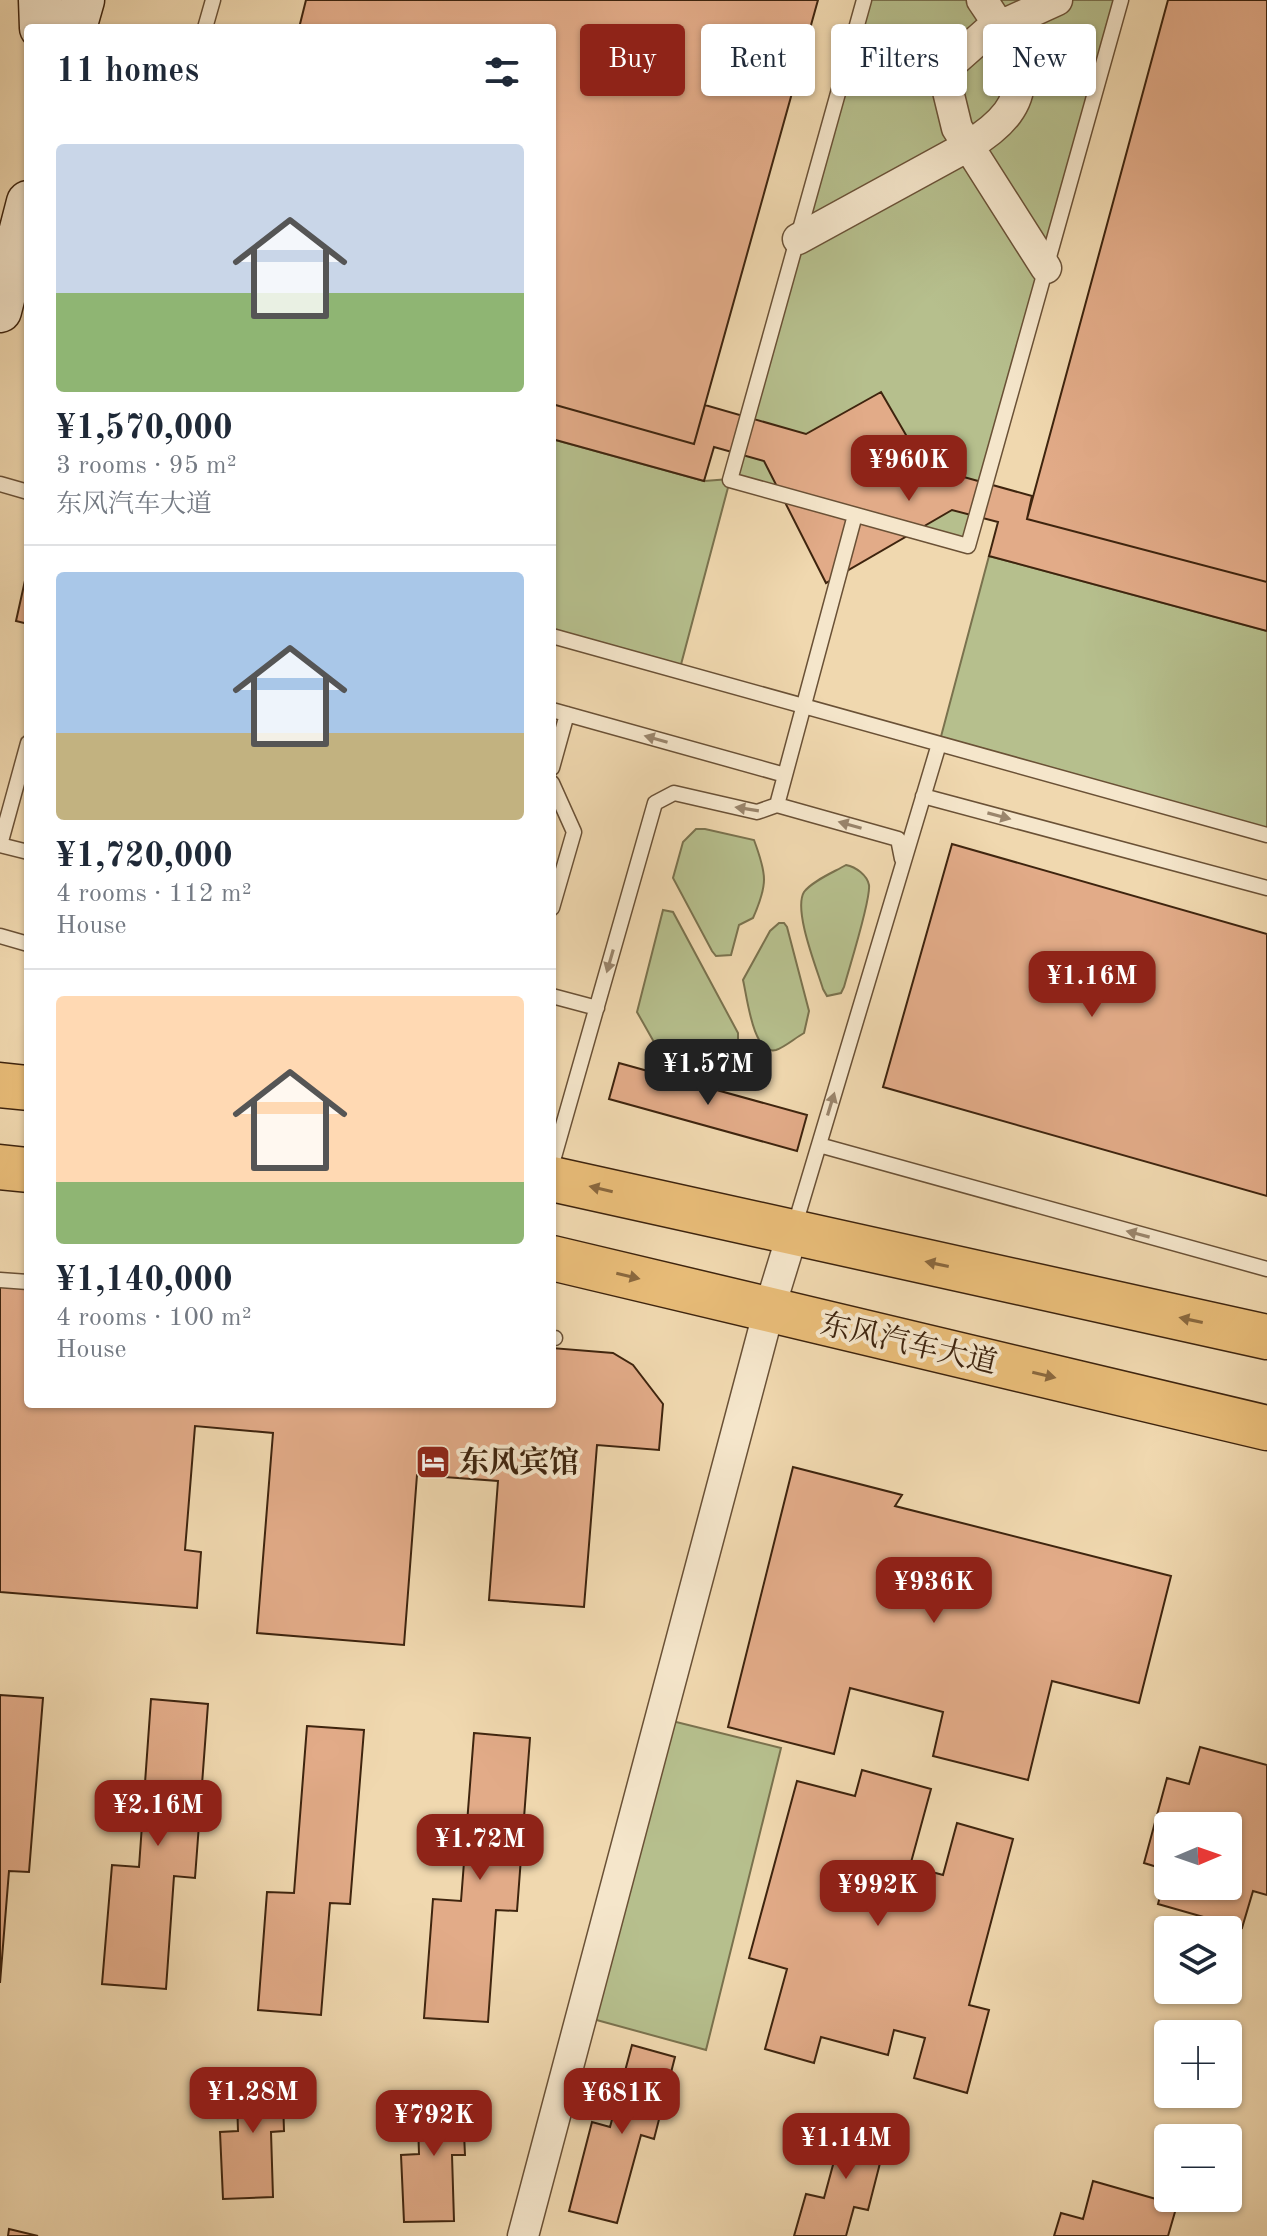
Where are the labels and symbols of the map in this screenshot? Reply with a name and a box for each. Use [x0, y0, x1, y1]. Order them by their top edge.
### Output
pin: ¥960K [853, 435, 965, 503]
one-way arrow [644, 732, 668, 745]
one-way arrow [734, 802, 759, 815]
one-way arrow [986, 810, 1011, 822]
one-way arrow [837, 818, 861, 831]
one-way arrow [603, 949, 616, 973]
pin: ¥1.16M [1027, 951, 1157, 1019]
pin: ¥1.57M [643, 1039, 773, 1107]
one-way arrow [825, 1091, 838, 1115]
one-way arrow [588, 1183, 613, 1195]
one-way arrow [1125, 1227, 1150, 1239]
one-way arrow [924, 1257, 949, 1270]
one-way arrow [615, 1270, 640, 1283]
street label: 东风汽车大道 [817, 1307, 1000, 1380]
one-way arrow [1178, 1313, 1203, 1326]
one-way arrow [1032, 1370, 1057, 1382]
hotel icon: 东风宾馆 [414, 1443, 452, 1481]
place label: 东风宾馆 [459, 1446, 579, 1479]
pin: ¥936K [878, 1557, 990, 1625]
pin: ¥2.16M [93, 1780, 223, 1848]
north arrow [1154, 1812, 1242, 1900]
pin: ¥1.72M [415, 1814, 545, 1882]
pin: ¥992K [822, 1860, 934, 1928]
pin: ¥1.28M [188, 2067, 318, 2135]
pin: ¥681K [566, 2068, 678, 2136]
pin: ¥792K [378, 2090, 490, 2158]
pin: ¥1.14M [781, 2113, 911, 2181]

